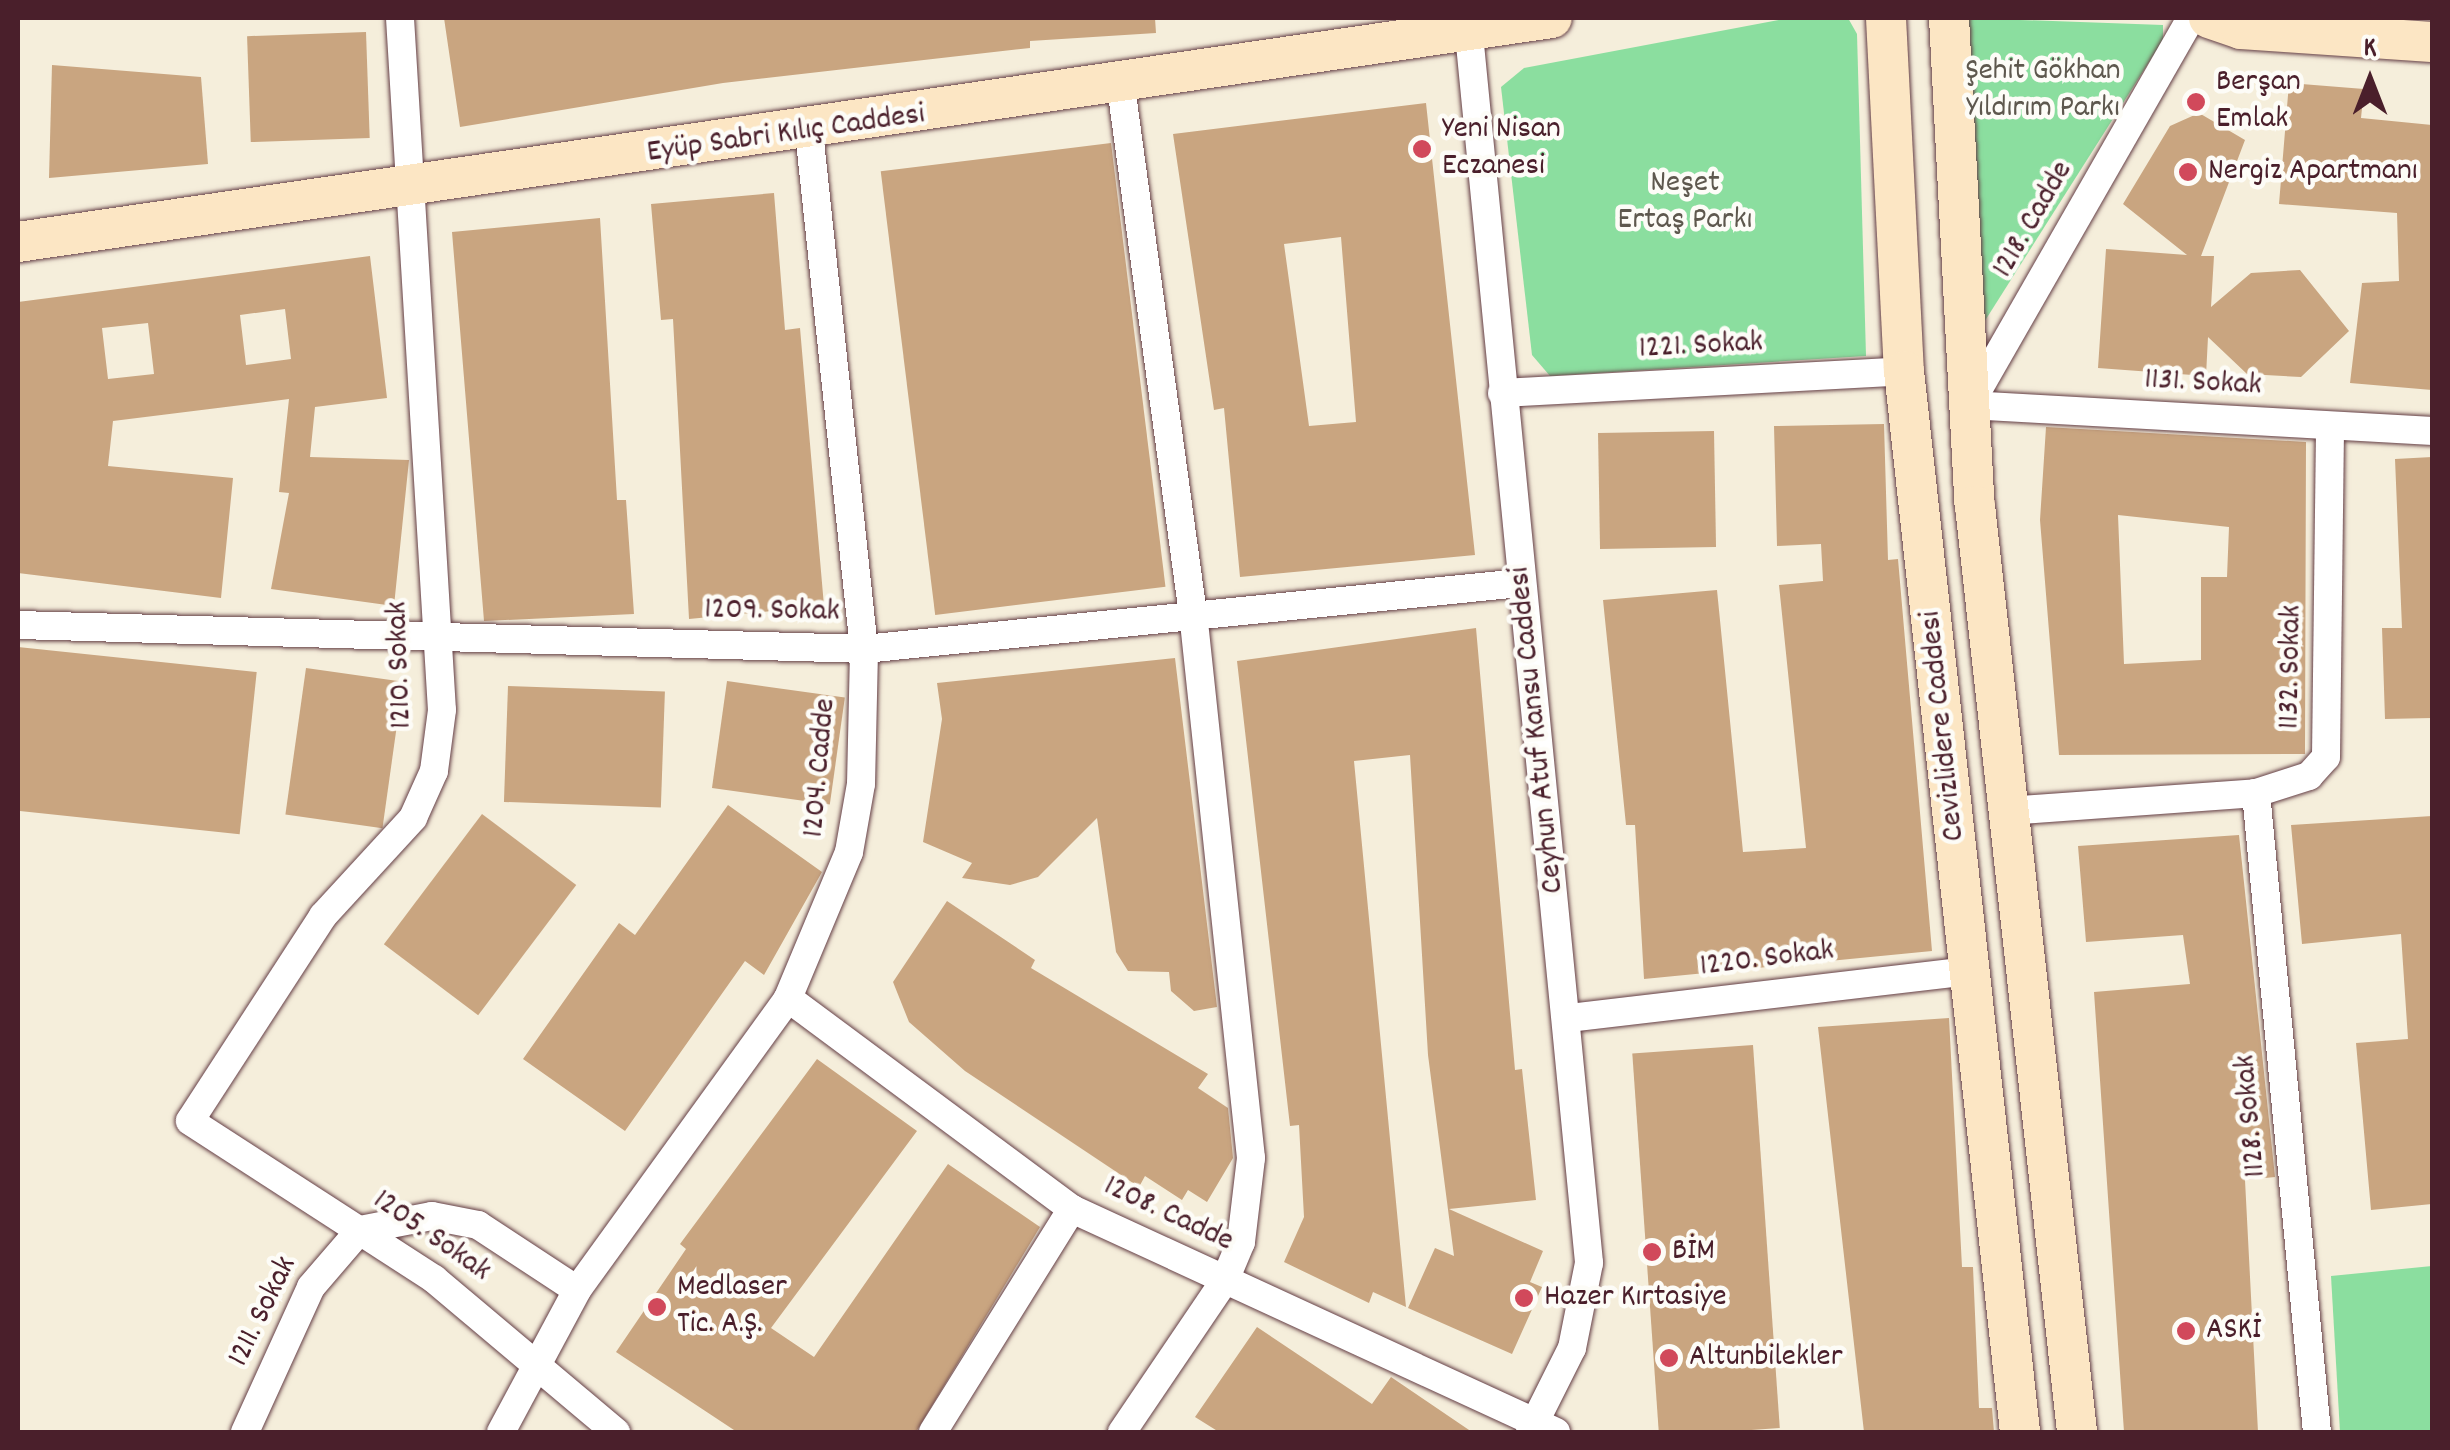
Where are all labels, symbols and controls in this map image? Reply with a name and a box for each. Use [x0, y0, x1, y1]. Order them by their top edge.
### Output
north arrow [2320, 30, 2420, 130]
text: K [2364, 30, 2376, 70]
park label: Şehit Gökhan Yıldırım Parkı [1966, 54, 2120, 129]
place label: Berşan Emlak [2216, 65, 2301, 140]
marker: Berşan Emlak [2185, 91, 2207, 113]
street label: Eyüp Sabri Kılıç Caddesi [645, 97, 927, 173]
place label: Yeni Nisan Eczanesi [1442, 112, 1561, 187]
marker: Yeni Nisan Eczanesi [1411, 138, 1433, 160]
place label: Nergiz Apartmanı [2208, 153, 2418, 191]
street label: 1218. Cadde [1985, 155, 2083, 285]
marker: Nergiz Apartmanı [2177, 161, 2199, 183]
park label: Neşet Ertaş Parkı [1618, 166, 1752, 241]
street label: 1221. Sokak [1638, 325, 1764, 369]
street label: 1131. Sokak [2143, 362, 2263, 406]
street label: Ceyhun Atuf Kansu Caddesi [1502, 565, 1574, 895]
street label: 1209. Sokak [704, 592, 840, 632]
street label: 1210. Sokak [380, 601, 422, 729]
street label: 1132. Sokak [2272, 604, 2312, 730]
street label: Cevizlidere Caddesi [1913, 609, 1975, 843]
street label: 1204. Cadde [796, 697, 846, 839]
street label: 1220. Sokak [1698, 933, 1836, 987]
street label: 1128. Sokak [2228, 1053, 2276, 1179]
street label: 1208. Cadde [1097, 1168, 1239, 1262]
street label: 1205. Sokak [364, 1182, 498, 1292]
place label: BİM [1672, 1233, 1715, 1271]
marker: BİM [1641, 1241, 1663, 1263]
street label: 1211. Sokak [221, 1251, 307, 1373]
place label: Medlaser Tic. A.Ş. [677, 1270, 787, 1345]
place label: Hazer Kırtasiye [1544, 1279, 1727, 1317]
marker: Hazer Kırtasiye [1513, 1287, 1535, 1309]
marker: Medlaser Tic. A.Ş. [646, 1296, 668, 1318]
place label: ASKİ [2206, 1312, 2261, 1350]
marker: ASKİ [2175, 1320, 2197, 1342]
place label: Altunbilekler [1689, 1339, 1843, 1377]
marker: Altunbilekler [1658, 1347, 1680, 1369]

